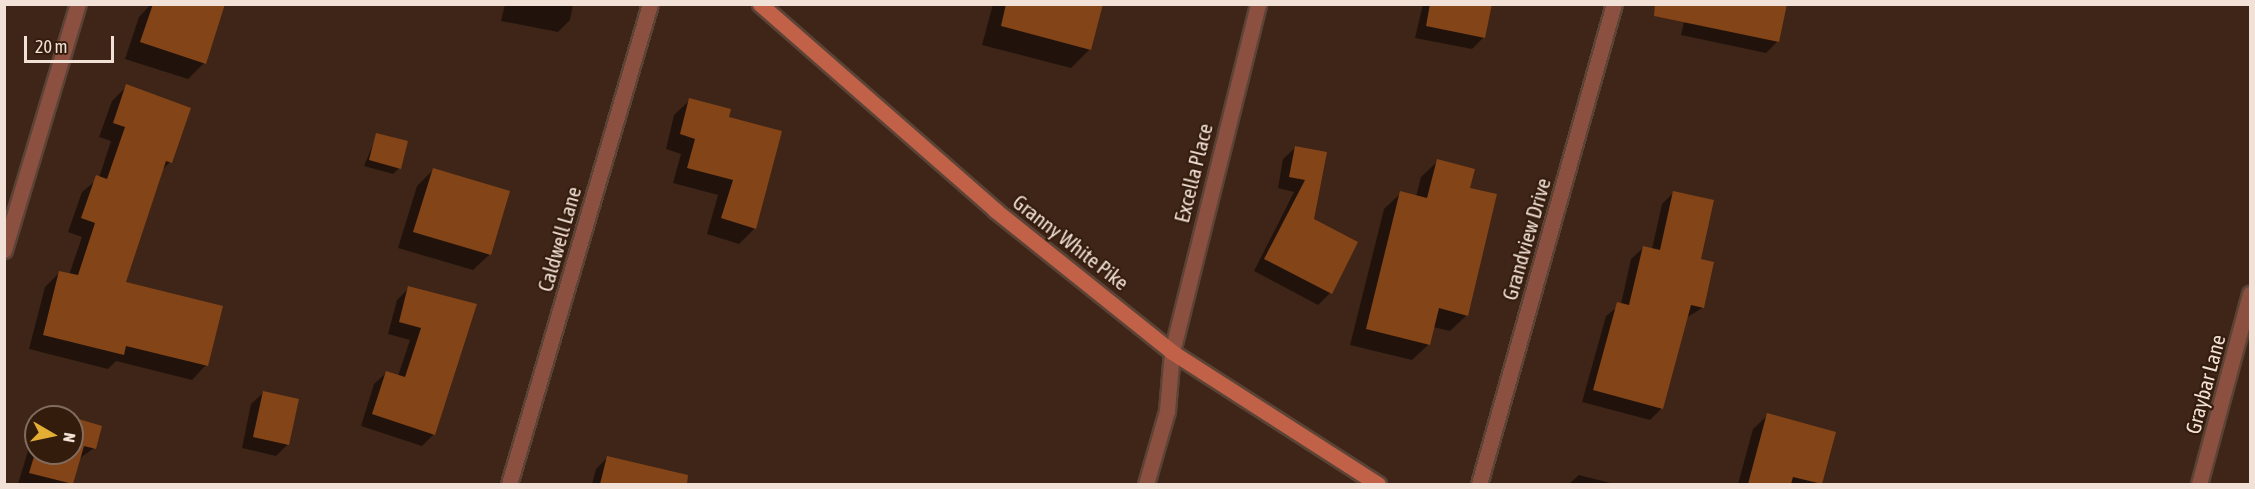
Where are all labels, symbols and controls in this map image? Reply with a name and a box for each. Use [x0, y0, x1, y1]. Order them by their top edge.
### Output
scale bar [27, 24, 117, 62]
text: 20 m [35, 36, 67, 57]
street label: Excella Place [1169, 121, 1217, 225]
street label: Grandview Drive [1497, 175, 1555, 303]
street label: Caldwell Lane [532, 184, 586, 294]
street label: Granny White Pike [1008, 189, 1134, 295]
street label: Graybar Lane [2180, 332, 2230, 436]
north arrow [24, 405, 84, 465]
text: N [60, 431, 79, 444]

